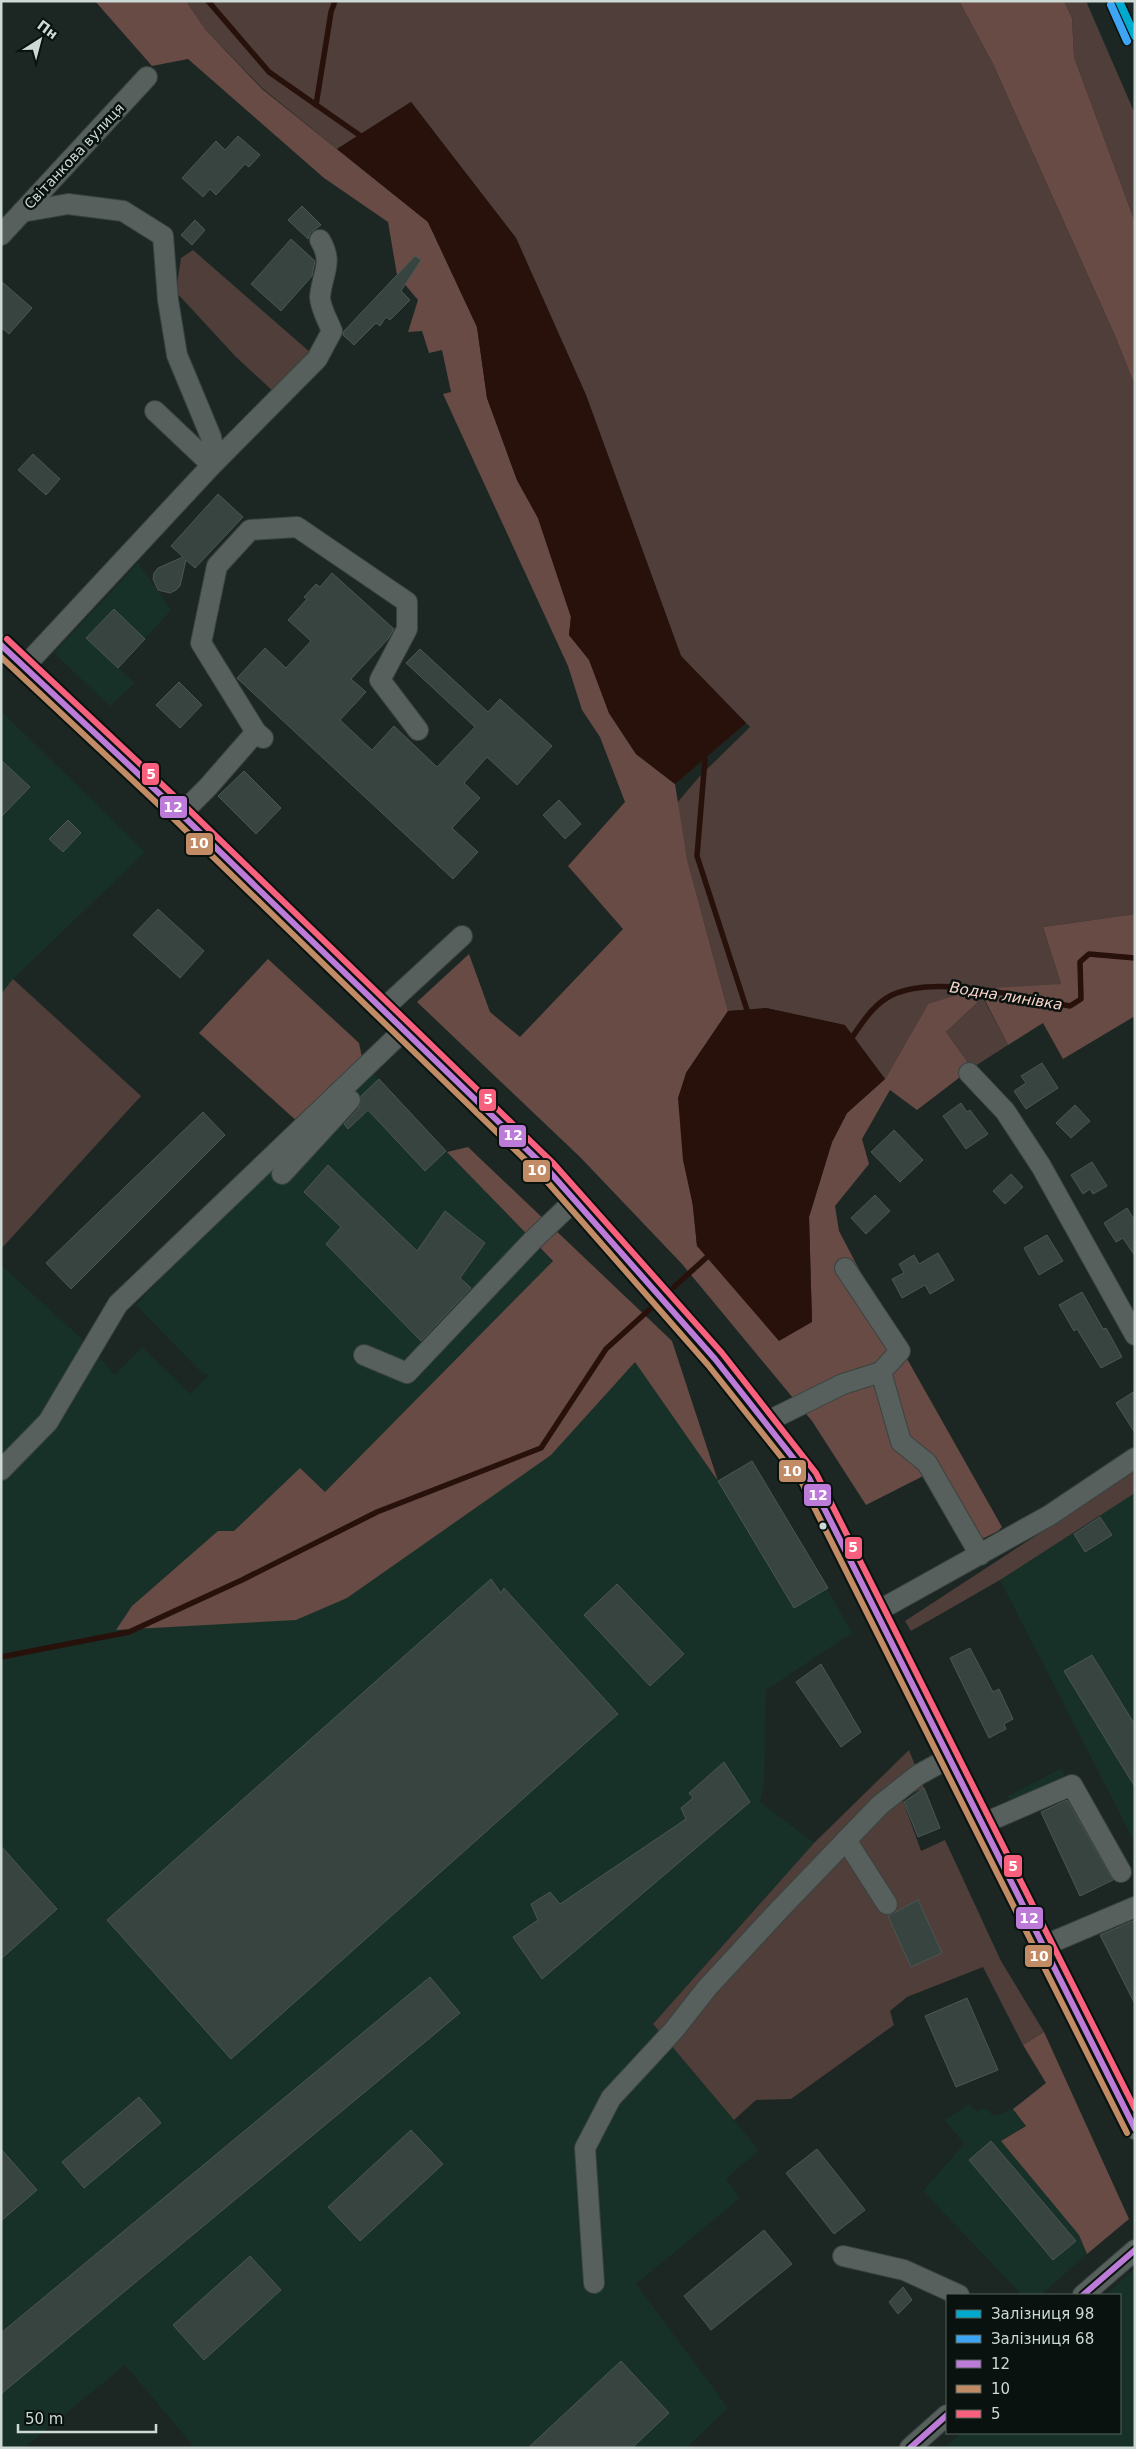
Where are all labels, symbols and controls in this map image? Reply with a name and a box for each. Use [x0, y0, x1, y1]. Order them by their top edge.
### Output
north arrow [15, 15, 65, 65]
text: Пн [34, 17, 61, 42]
street label: Світанкова вулиця [21, 100, 127, 212]
line badge: 5 [141, 762, 160, 786]
text: 5 [146, 766, 156, 782]
line badge: 12 [159, 795, 188, 819]
text: 12 [163, 799, 183, 815]
line badge: 10 [185, 832, 214, 856]
text: 10 [189, 835, 209, 851]
water label: Водна линівка [948, 978, 1064, 1014]
line badge: 5 [478, 1088, 497, 1112]
text: 5 [483, 1091, 493, 1107]
line badge: 12 [498, 1124, 527, 1148]
text: 12 [503, 1127, 523, 1143]
line badge: 10 [522, 1159, 551, 1183]
text: 10 [527, 1162, 547, 1178]
line badge: 10 [778, 1459, 807, 1483]
text: 10 [782, 1463, 802, 1479]
line badge: 12 [803, 1483, 832, 1507]
text: 12 [808, 1487, 828, 1503]
unlabelled marker [818, 1521, 828, 1531]
line badge: 5 [844, 1536, 863, 1560]
text: 5 [848, 1539, 858, 1555]
line badge: 5 [1003, 1854, 1023, 1878]
text: 5 [1008, 1858, 1018, 1874]
line badge: 12 [1015, 1906, 1044, 1930]
text: 12 [1019, 1910, 1039, 1926]
line badge: 10 [1024, 1944, 1053, 1968]
text: 10 [1029, 1948, 1049, 1964]
legend [946, 2294, 1121, 2434]
text: Залізниця 98 [991, 2305, 1094, 2323]
text: Залізниця 68 [991, 2330, 1094, 2348]
text: 12 [991, 2355, 1010, 2373]
text: 10 [991, 2380, 1010, 2398]
scale bar [18, 2402, 155, 2434]
text: 5 [991, 2405, 1001, 2423]
text: 50 m [25, 2410, 63, 2428]

